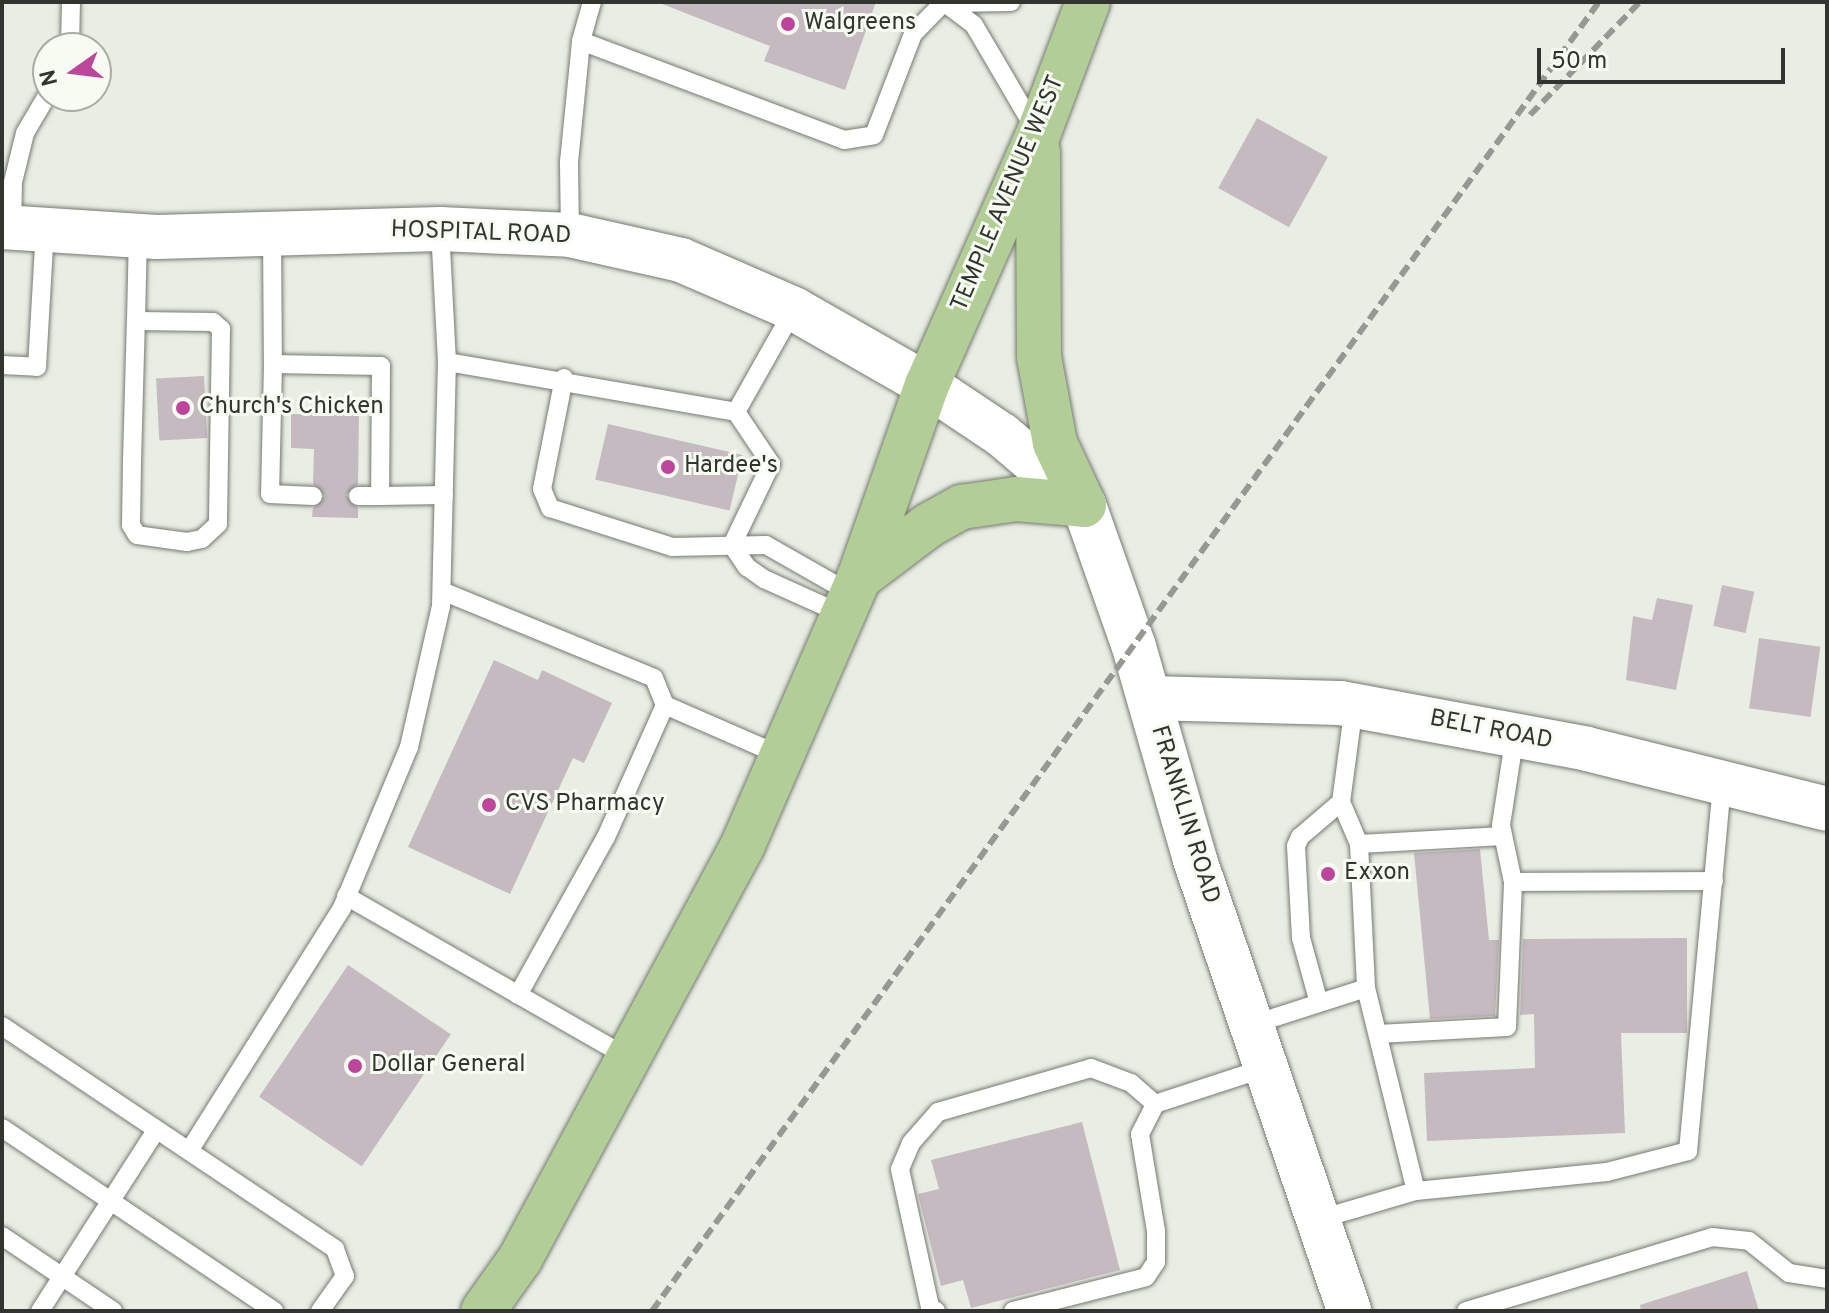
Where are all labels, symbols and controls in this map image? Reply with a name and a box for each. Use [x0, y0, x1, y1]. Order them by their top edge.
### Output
place label: Walgreens [804, 10, 916, 38]
marker: Walgreens [779, 15, 797, 33]
north arrow [32, 32, 112, 112]
scale bar [1541, 32, 1789, 82]
text: 50 m [1551, 47, 1607, 77]
text: N [35, 67, 65, 88]
street label: TEMPLE AVENUE WEST [946, 71, 1072, 317]
street label: HOSPITAL ROAD [390, 216, 572, 252]
place label: Church's Chicken [199, 394, 384, 422]
marker: Church's Chicken [174, 399, 192, 417]
place label: Hardee's [684, 453, 778, 481]
marker: Hardee's [659, 458, 677, 476]
street label: BELT ROAD [1427, 705, 1555, 757]
street label: FRANKLIN ROAD [1143, 722, 1225, 908]
place label: CVS Pharmacy [505, 791, 665, 819]
marker: CVS Pharmacy [480, 796, 498, 814]
place label: Exxon [1344, 860, 1410, 888]
marker: Exxon [1319, 865, 1337, 883]
place label: Dollar General [371, 1052, 525, 1080]
marker: Dollar General [346, 1057, 364, 1075]

